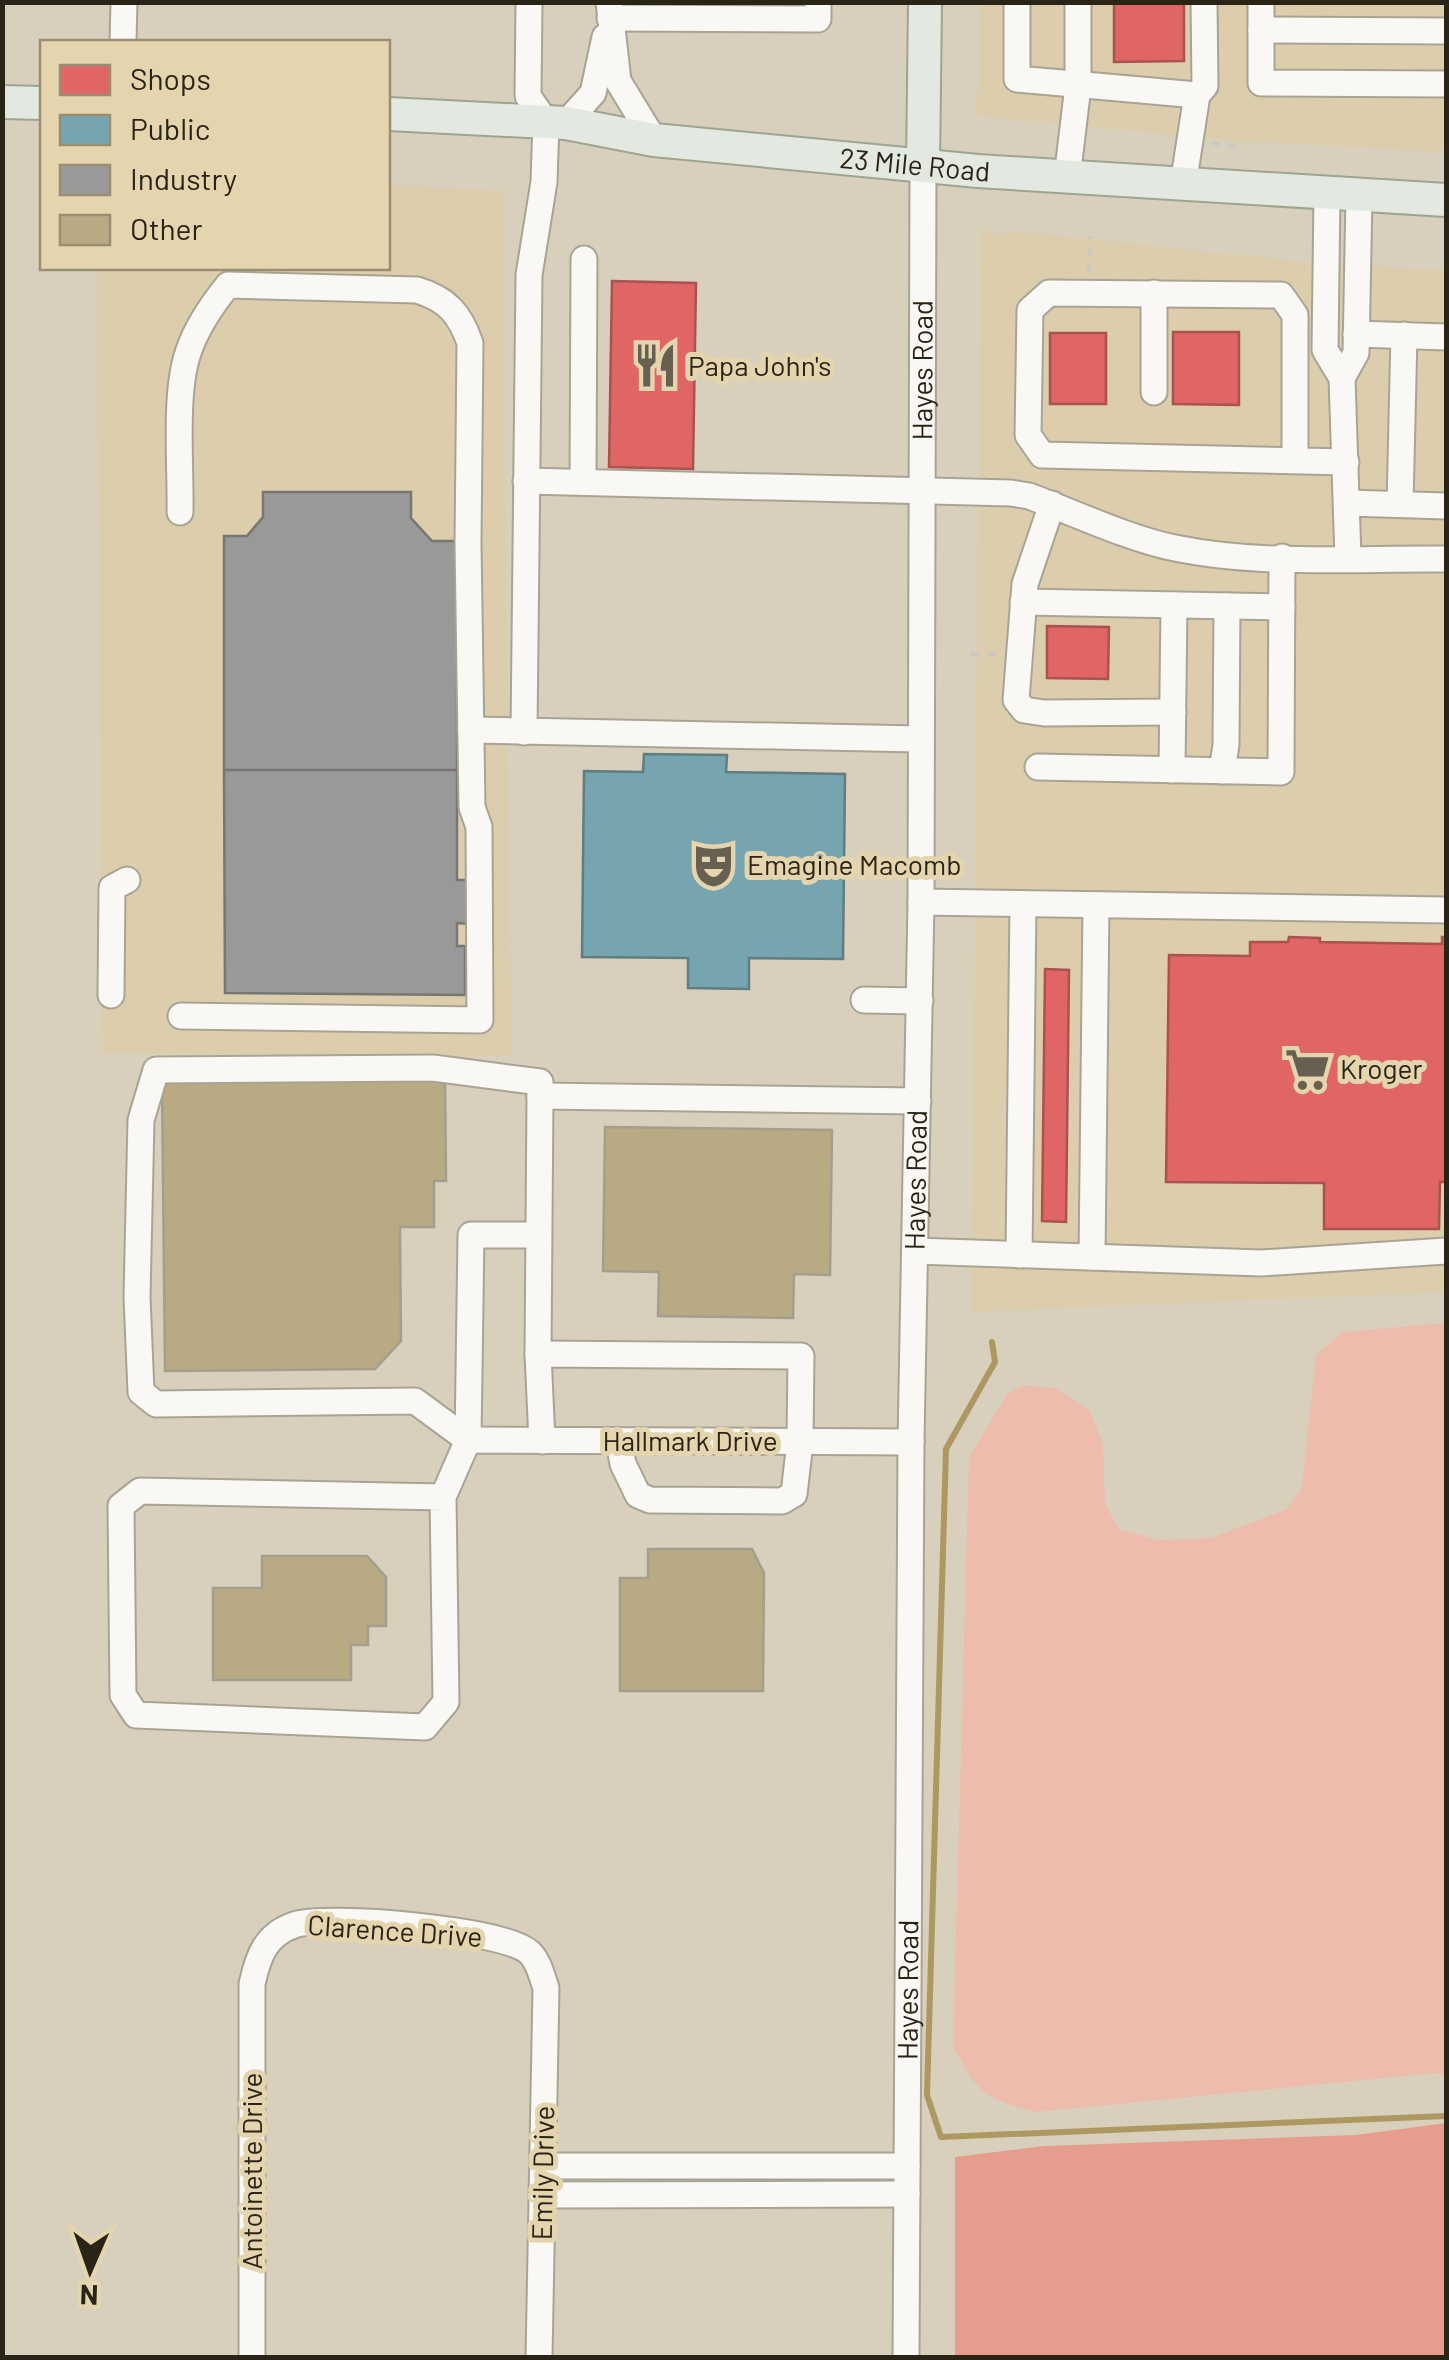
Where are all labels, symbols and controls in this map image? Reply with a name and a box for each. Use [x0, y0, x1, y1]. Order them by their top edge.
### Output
legend [40, 40, 390, 270]
text: Shops [130, 60, 211, 96]
text: Public [130, 110, 210, 146]
street label: 23 Mile Road [838, 140, 991, 188]
text: Industry [130, 160, 237, 196]
text: Other [130, 210, 203, 246]
street label: Hayes Road [904, 300, 939, 440]
restaurant icon: Papa John's [631, 342, 679, 390]
place label: Papa John's [688, 348, 831, 382]
theatre icon: Emagine Macomb [690, 841, 738, 889]
place label: Emagine Macomb [747, 847, 961, 881]
supermarket icon: Kroger [1283, 1045, 1331, 1093]
place label: Kroger [1340, 1051, 1423, 1085]
street label: Hayes Road [897, 1109, 933, 1251]
street label: Hallmark Drive [602, 1423, 778, 1457]
street label: Clarence Drive [307, 1907, 484, 1953]
street label: Hayes Road [890, 1920, 924, 2060]
street label: Antoinette Drive [234, 2073, 268, 2269]
street label: Emily Drive [524, 2105, 560, 2241]
north arrow [40, 2220, 140, 2320]
text: N [79, 2279, 99, 2313]

